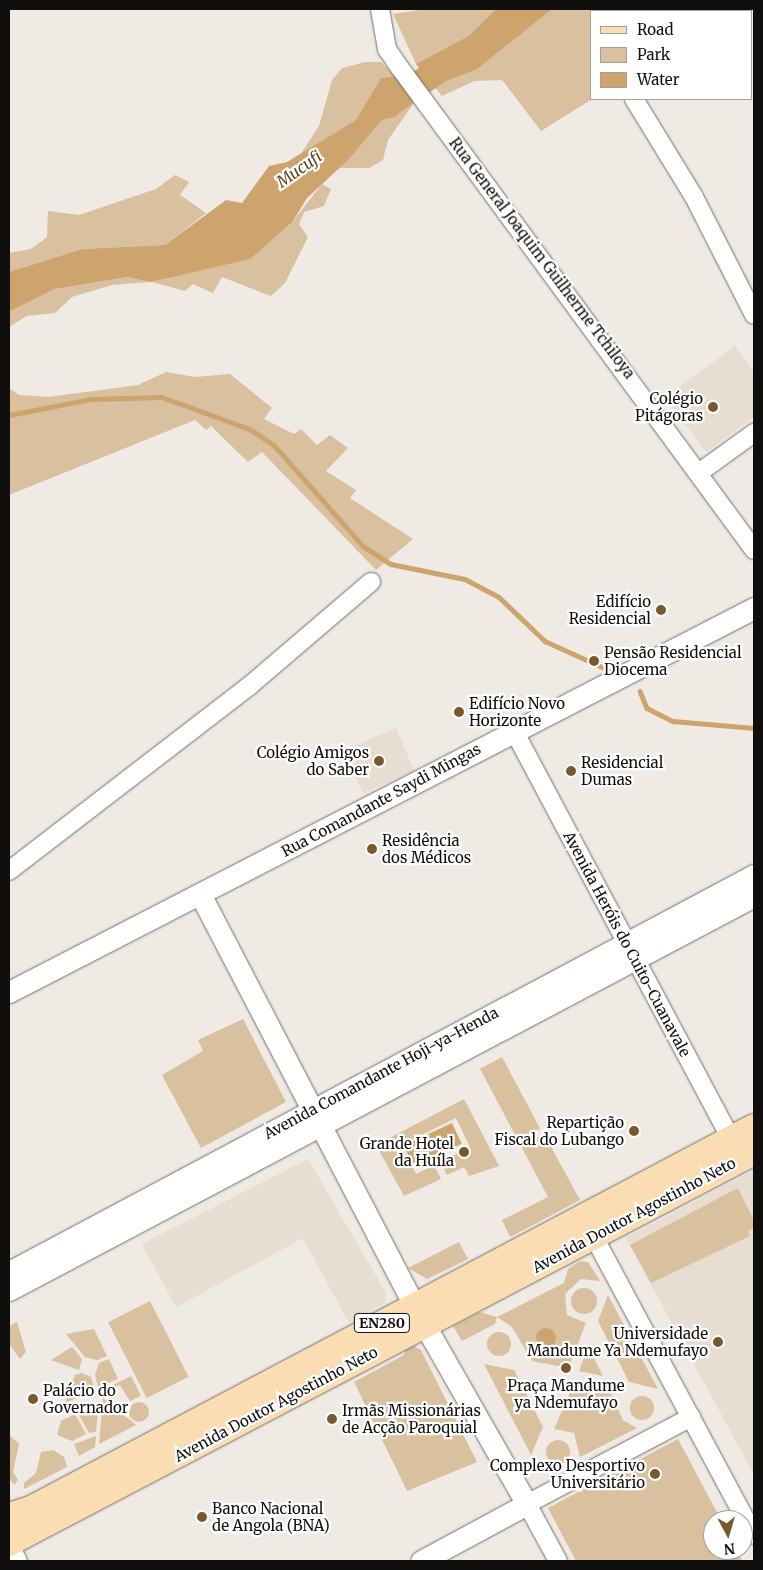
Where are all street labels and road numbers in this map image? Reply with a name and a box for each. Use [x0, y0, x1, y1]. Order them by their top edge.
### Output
street label: Rua General Joaquim Guilherme Tchiloya [445, 134, 639, 382]
street label: Rua Comandante Saydi Mingas [278, 740, 484, 860]
street label: Avenida Heróis do Cuito-Cuanavale [560, 828, 694, 1060]
street label: Avenida Comandante Hoji-ya-Henda [261, 1003, 501, 1143]
street label: Avenida Doutor Agostinho Neto [529, 1154, 739, 1276]
road number: EN280 [353, 1312, 411, 1335]
street label: Avenida Doutor Agostinho Neto [171, 1343, 381, 1465]

